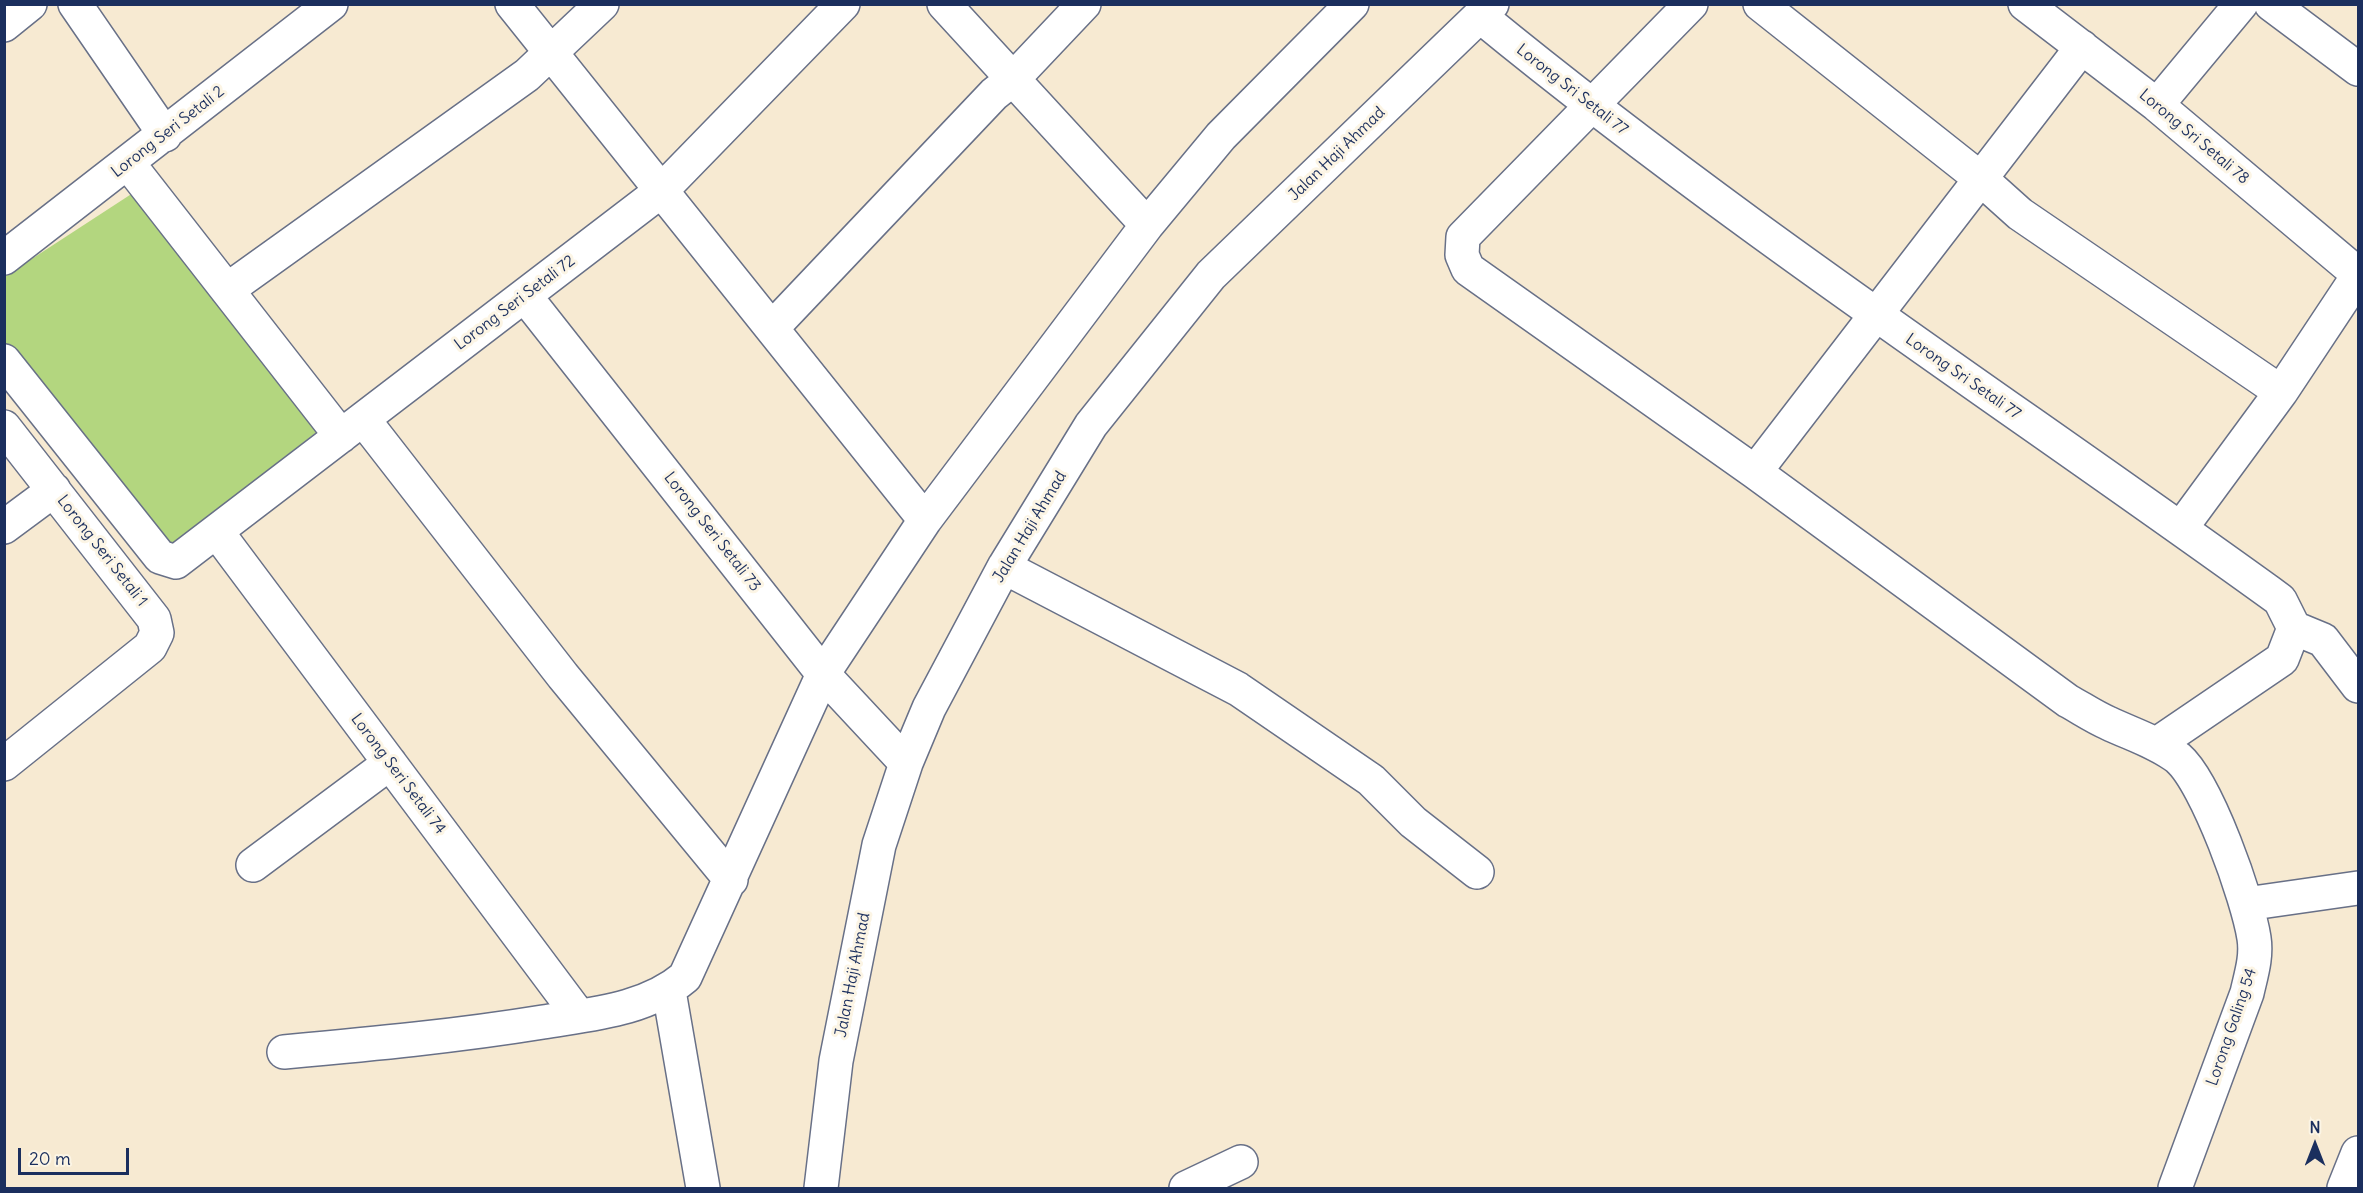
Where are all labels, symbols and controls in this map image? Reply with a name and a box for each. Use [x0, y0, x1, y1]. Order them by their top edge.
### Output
street label: Lorong Sri Setali 77 [1512, 40, 1632, 140]
street label: Lorong Seri Setali 2 [108, 82, 228, 182]
street label: Lorong Sri Setali 78 [2135, 85, 2253, 189]
street label: Jalan Haji Ahmad [1285, 103, 1389, 205]
street label: Lorong Seri Setali 72 [451, 251, 579, 355]
street label: Lorong Sri Setali 77 [1902, 330, 2024, 424]
street label: Lorong Seri Setali 73 [659, 468, 765, 596]
street label: Jalan Haji Ahmad [989, 468, 1071, 586]
street label: Lorong Seri Setali 1 [53, 492, 151, 610]
street label: Lorong Seri Setali 74 [346, 710, 450, 838]
street label: Jalan Haji Ahmad [831, 911, 875, 1039]
street label: Lorong Galing 54 [2203, 966, 2261, 1088]
north arrow [2285, 1115, 2345, 1175]
text: N [2309, 1117, 2321, 1137]
scale bar [21, 1136, 132, 1174]
text: 20 m [29, 1147, 71, 1170]

